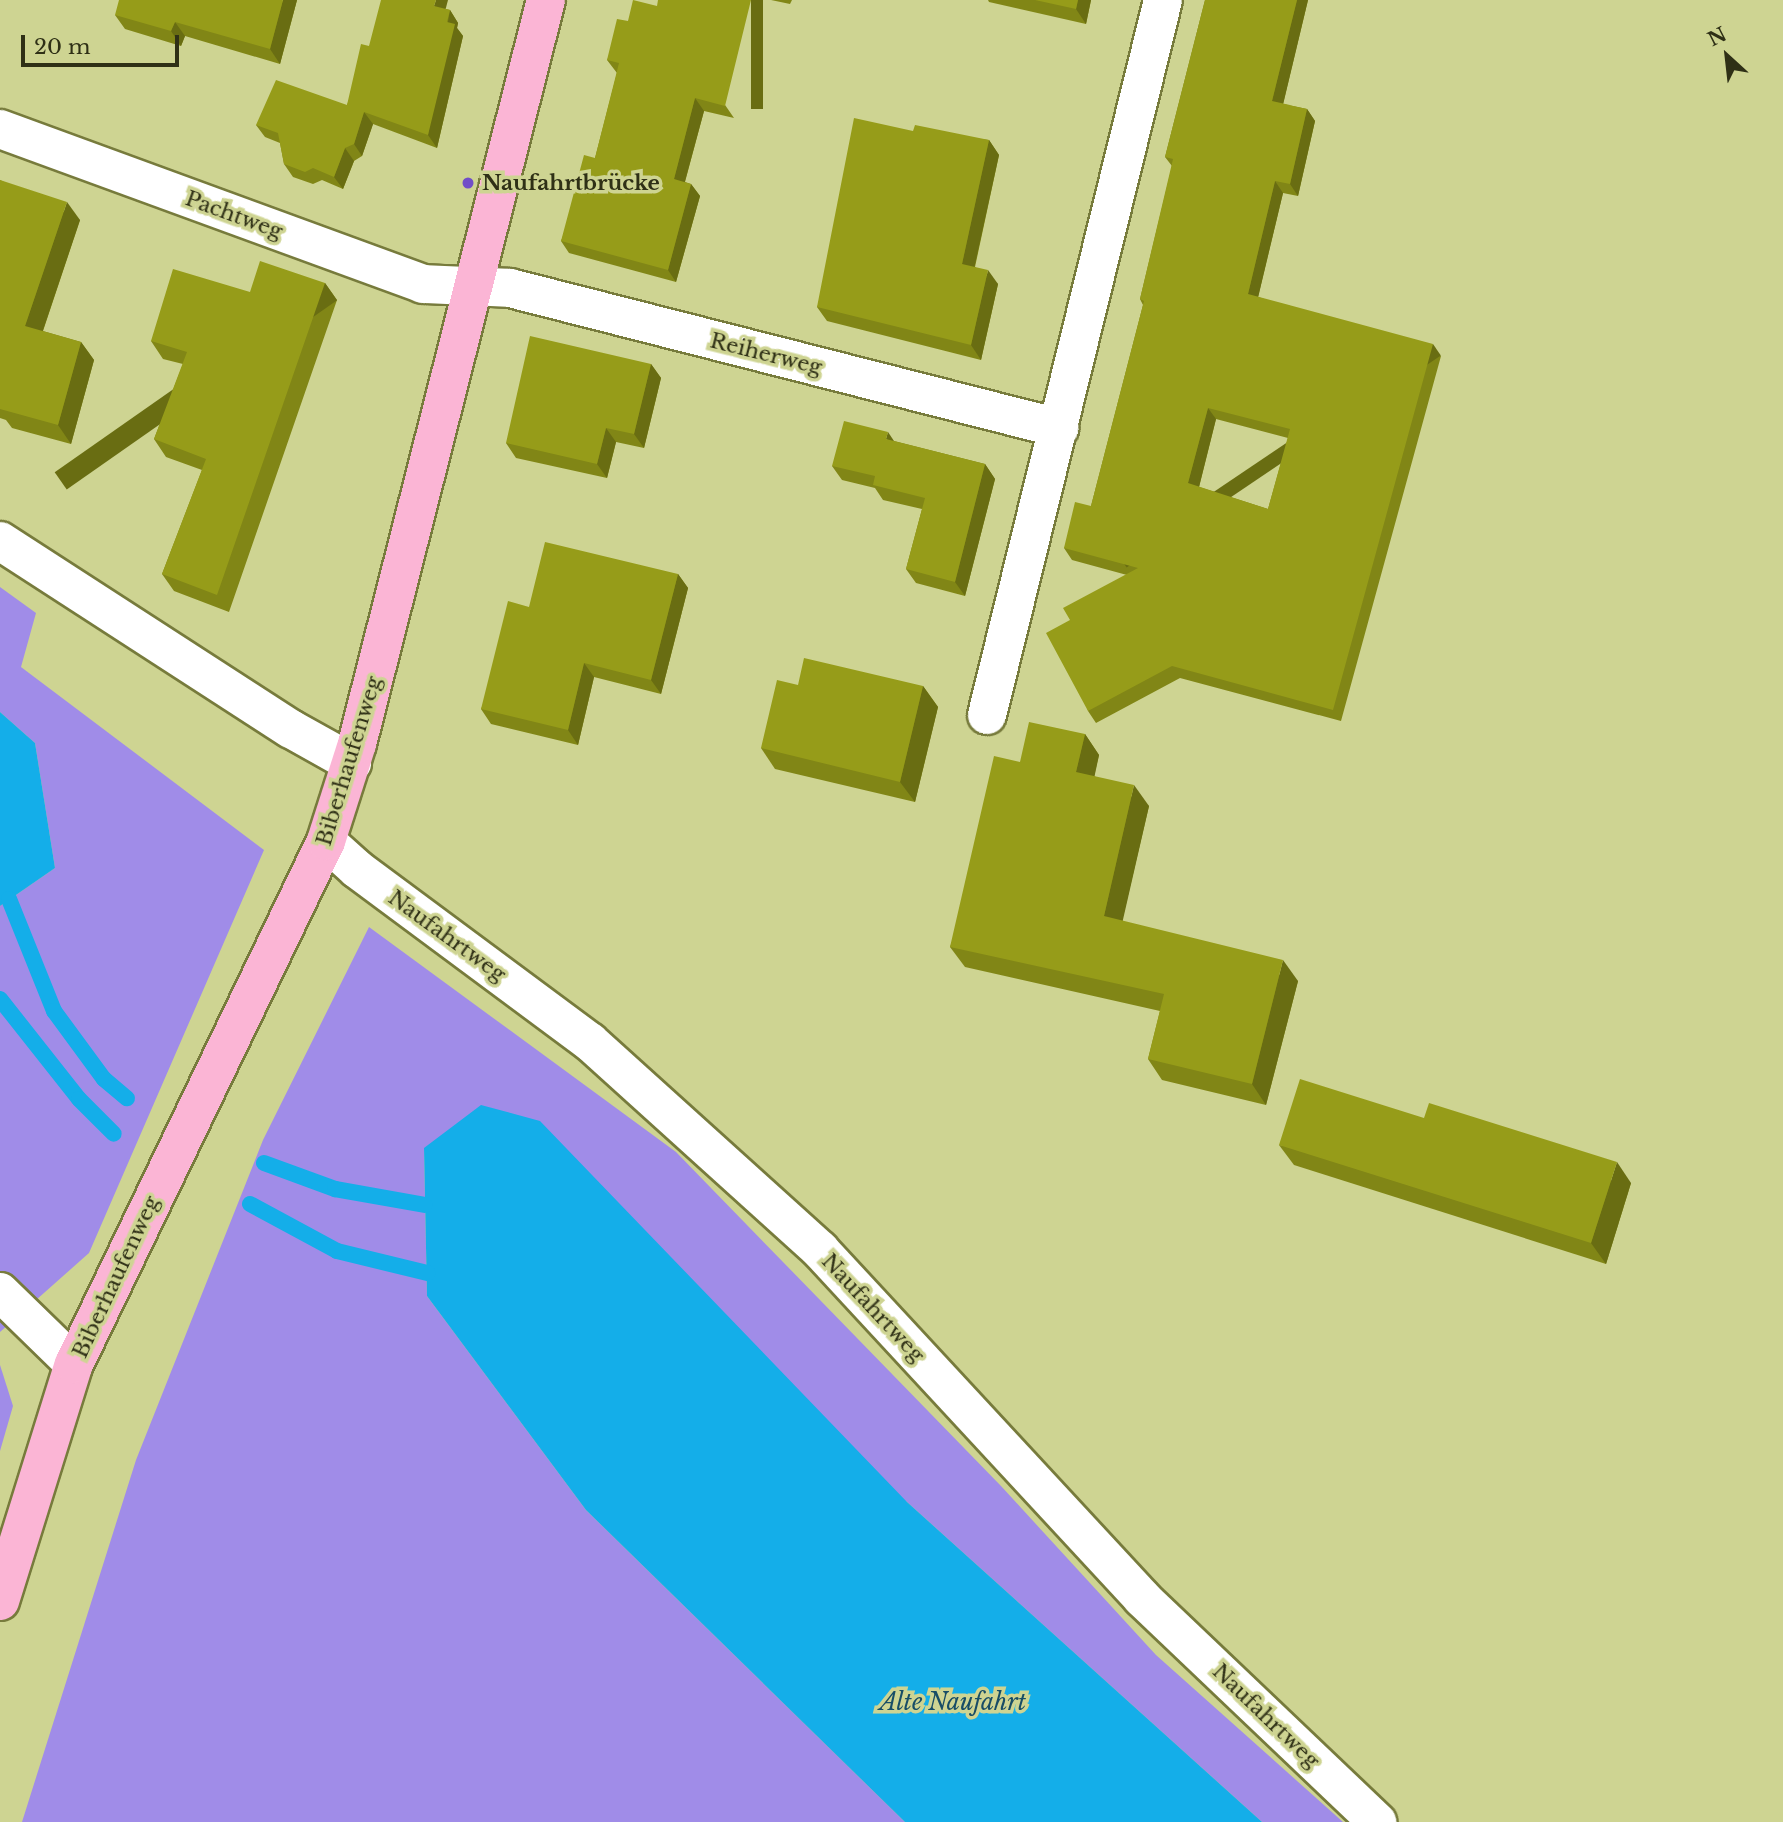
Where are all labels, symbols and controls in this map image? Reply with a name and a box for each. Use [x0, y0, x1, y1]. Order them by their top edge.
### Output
scale bar [24, 21, 182, 65]
north arrow [1692, 21, 1762, 91]
text: N [1704, 23, 1730, 51]
text: 20 m [34, 34, 91, 60]
place label: Naufahrtbrücke [482, 170, 660, 196]
marker: Naufahrtbrücke [460, 175, 476, 191]
street label: Pachtweg [182, 186, 286, 244]
street label: Reiherweg [708, 328, 824, 380]
street label: Biberhaufenweg [311, 673, 387, 849]
street label: Naufahrtweg [383, 885, 511, 987]
street label: Biberhaufenweg [67, 1192, 165, 1362]
street label: Naufahrtweg [816, 1249, 930, 1367]
street label: Naufahrtweg [1207, 1659, 1325, 1773]
water label: Alte Naufahrt [880, 1688, 1026, 1716]

